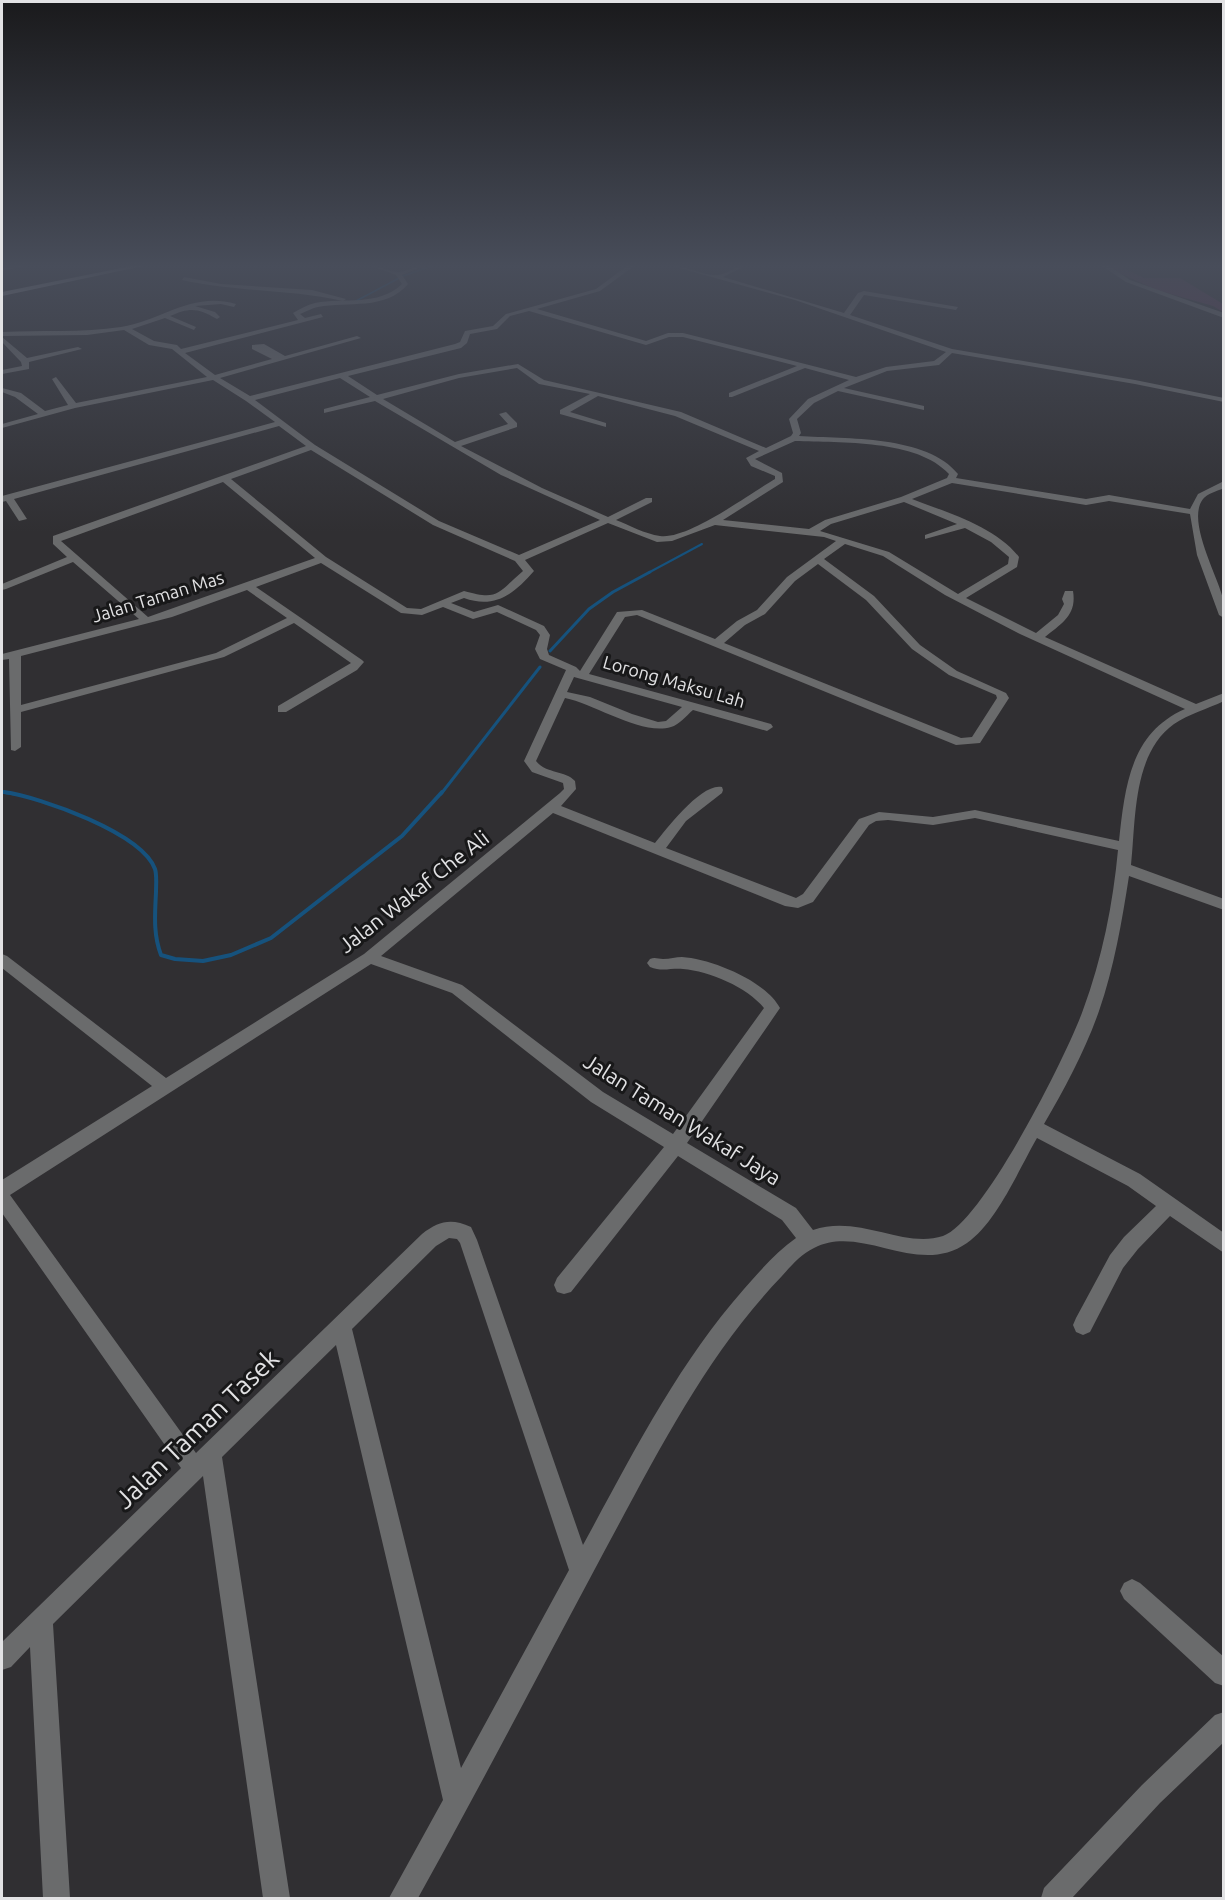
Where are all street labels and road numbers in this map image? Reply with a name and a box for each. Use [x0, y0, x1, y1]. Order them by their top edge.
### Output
street label: Jalan Taman Mas [89, 566, 226, 626]
street label: Lorong Maksu Lah [601, 651, 748, 711]
street label: Jalan Wakaf Che Ali [334, 825, 493, 957]
street label: Jalan Taman Wakaf Jaya [580, 1049, 785, 1190]
street label: Jalan Taman Tasek [109, 1343, 284, 1514]

